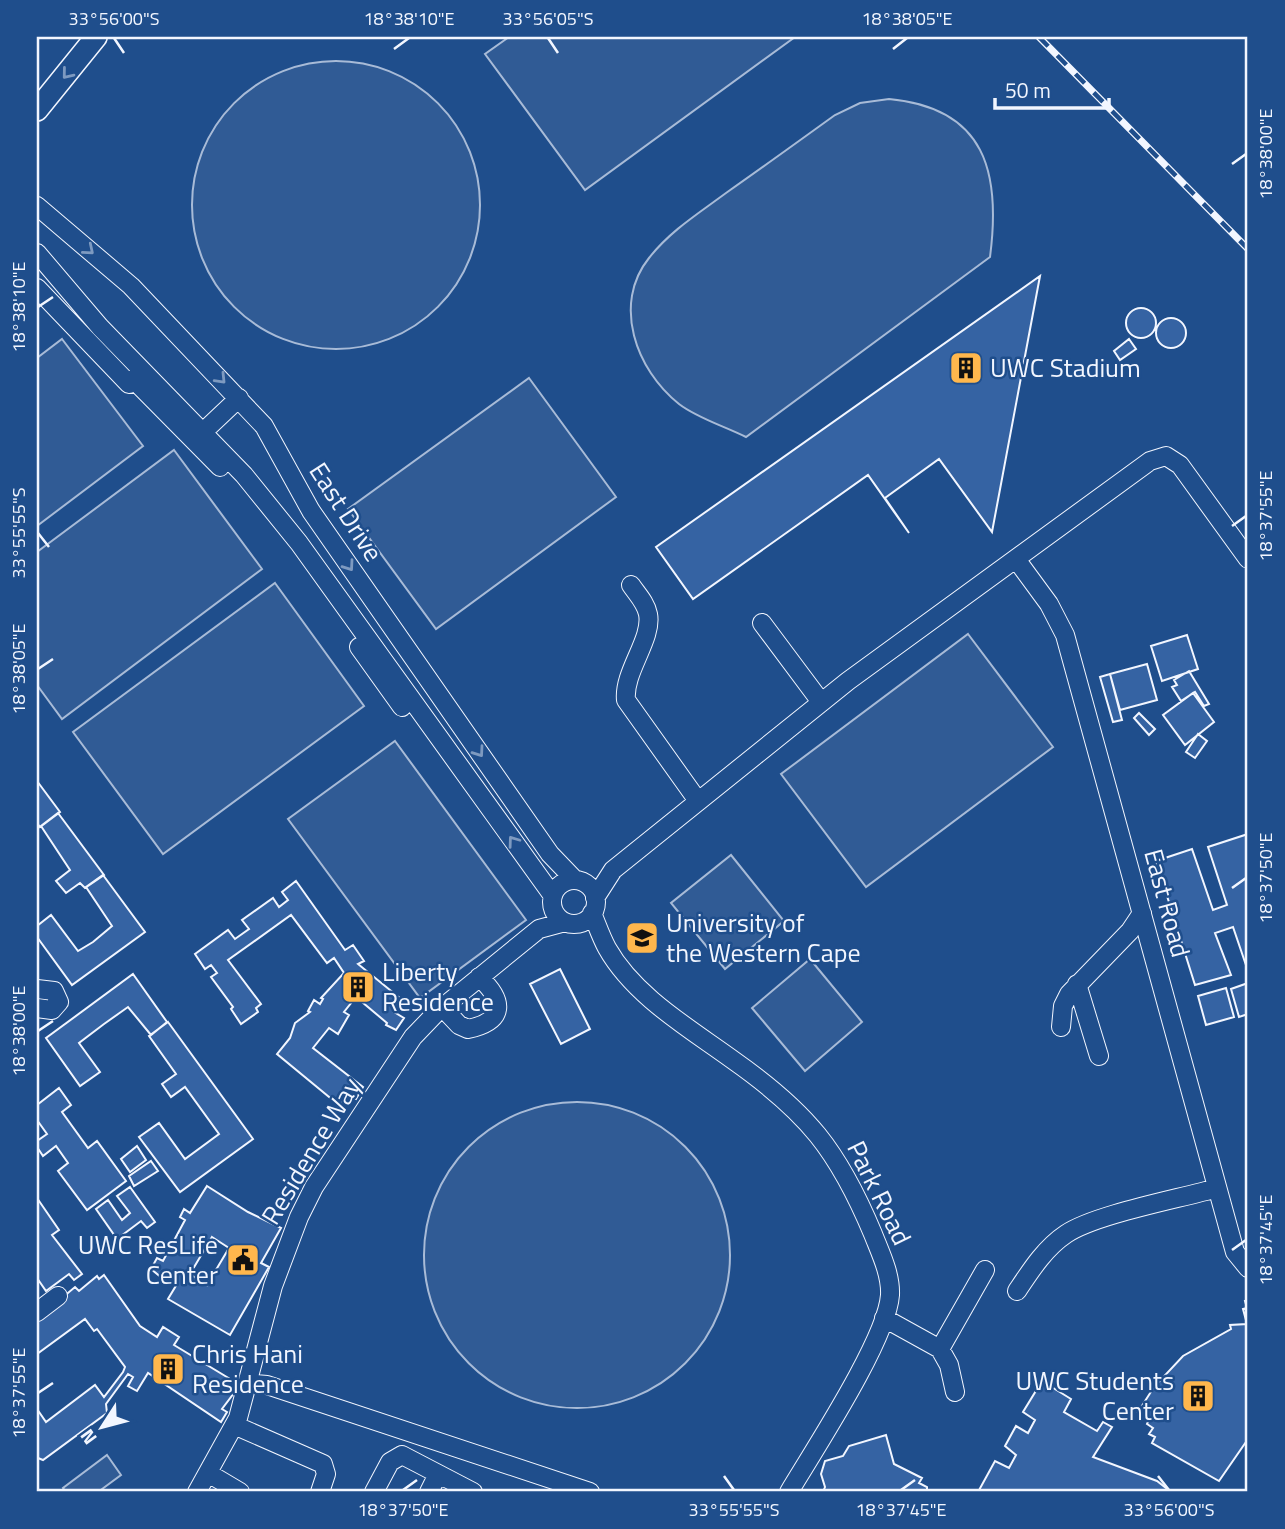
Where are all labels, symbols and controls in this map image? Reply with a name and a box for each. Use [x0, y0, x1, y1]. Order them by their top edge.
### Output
text: 33°56'00"S [69, 5, 159, 32]
text: 18°38'10"E [364, 5, 455, 32]
text: 33°56'05"S [503, 5, 593, 32]
text: 18°38'05"E [862, 5, 953, 32]
one-way arrow [62, 66, 75, 78]
scale bar [995, 66, 1108, 110]
text: 50 m [1005, 74, 1051, 106]
text: 18°38'00"E [1252, 108, 1279, 199]
one-way arrow [81, 242, 94, 254]
text: 18°38'10"E [5, 261, 32, 352]
place label: UWC Stadium [990, 348, 1141, 387]
building icon: UWC Stadium [947, 349, 985, 387]
one-way arrow [212, 371, 225, 384]
street label: East Drive [300, 454, 393, 569]
text: 18°37'55"E [1252, 470, 1279, 561]
text: 33°55'55"S [5, 488, 32, 578]
one-way arrow [341, 558, 353, 571]
text: 18°38'05"E [5, 623, 32, 714]
one-way arrow [471, 744, 483, 757]
text: 18°37'50"E [1252, 832, 1279, 923]
one-way arrow [509, 836, 521, 848]
street label: East Road [1134, 844, 1201, 961]
place label: University of the Western Cape [666, 903, 861, 972]
school or university icon: University of the Western Cape [623, 919, 661, 957]
place label: Liberty Residence [382, 952, 494, 1021]
building icon: Liberty Residence [339, 968, 377, 1006]
text: 18°38'00"E [5, 985, 32, 1076]
street label: Residence Way [251, 1070, 370, 1232]
street label: Park Road [837, 1134, 921, 1252]
text: 18°37'45"E [1252, 1194, 1279, 1285]
place label: UWC ResLife Center [78, 1225, 218, 1294]
public building icon: UWC ResLife Center [224, 1241, 262, 1279]
place label: Chris Hani Residence [192, 1334, 304, 1403]
text: 18°37'55"E [5, 1347, 32, 1438]
building icon: Chris Hani Residence [149, 1350, 187, 1388]
place label: UWC Students Center [1016, 1361, 1174, 1430]
building icon: UWC Students Center [1179, 1377, 1217, 1415]
north arrow [66, 1392, 136, 1462]
text: N [72, 1423, 103, 1451]
text: 18°37'50"E [358, 1496, 449, 1523]
text: 33°55'55"S [689, 1496, 779, 1523]
text: 18°37'45"E [856, 1496, 947, 1523]
text: 33°56'00"S [1124, 1496, 1214, 1523]

